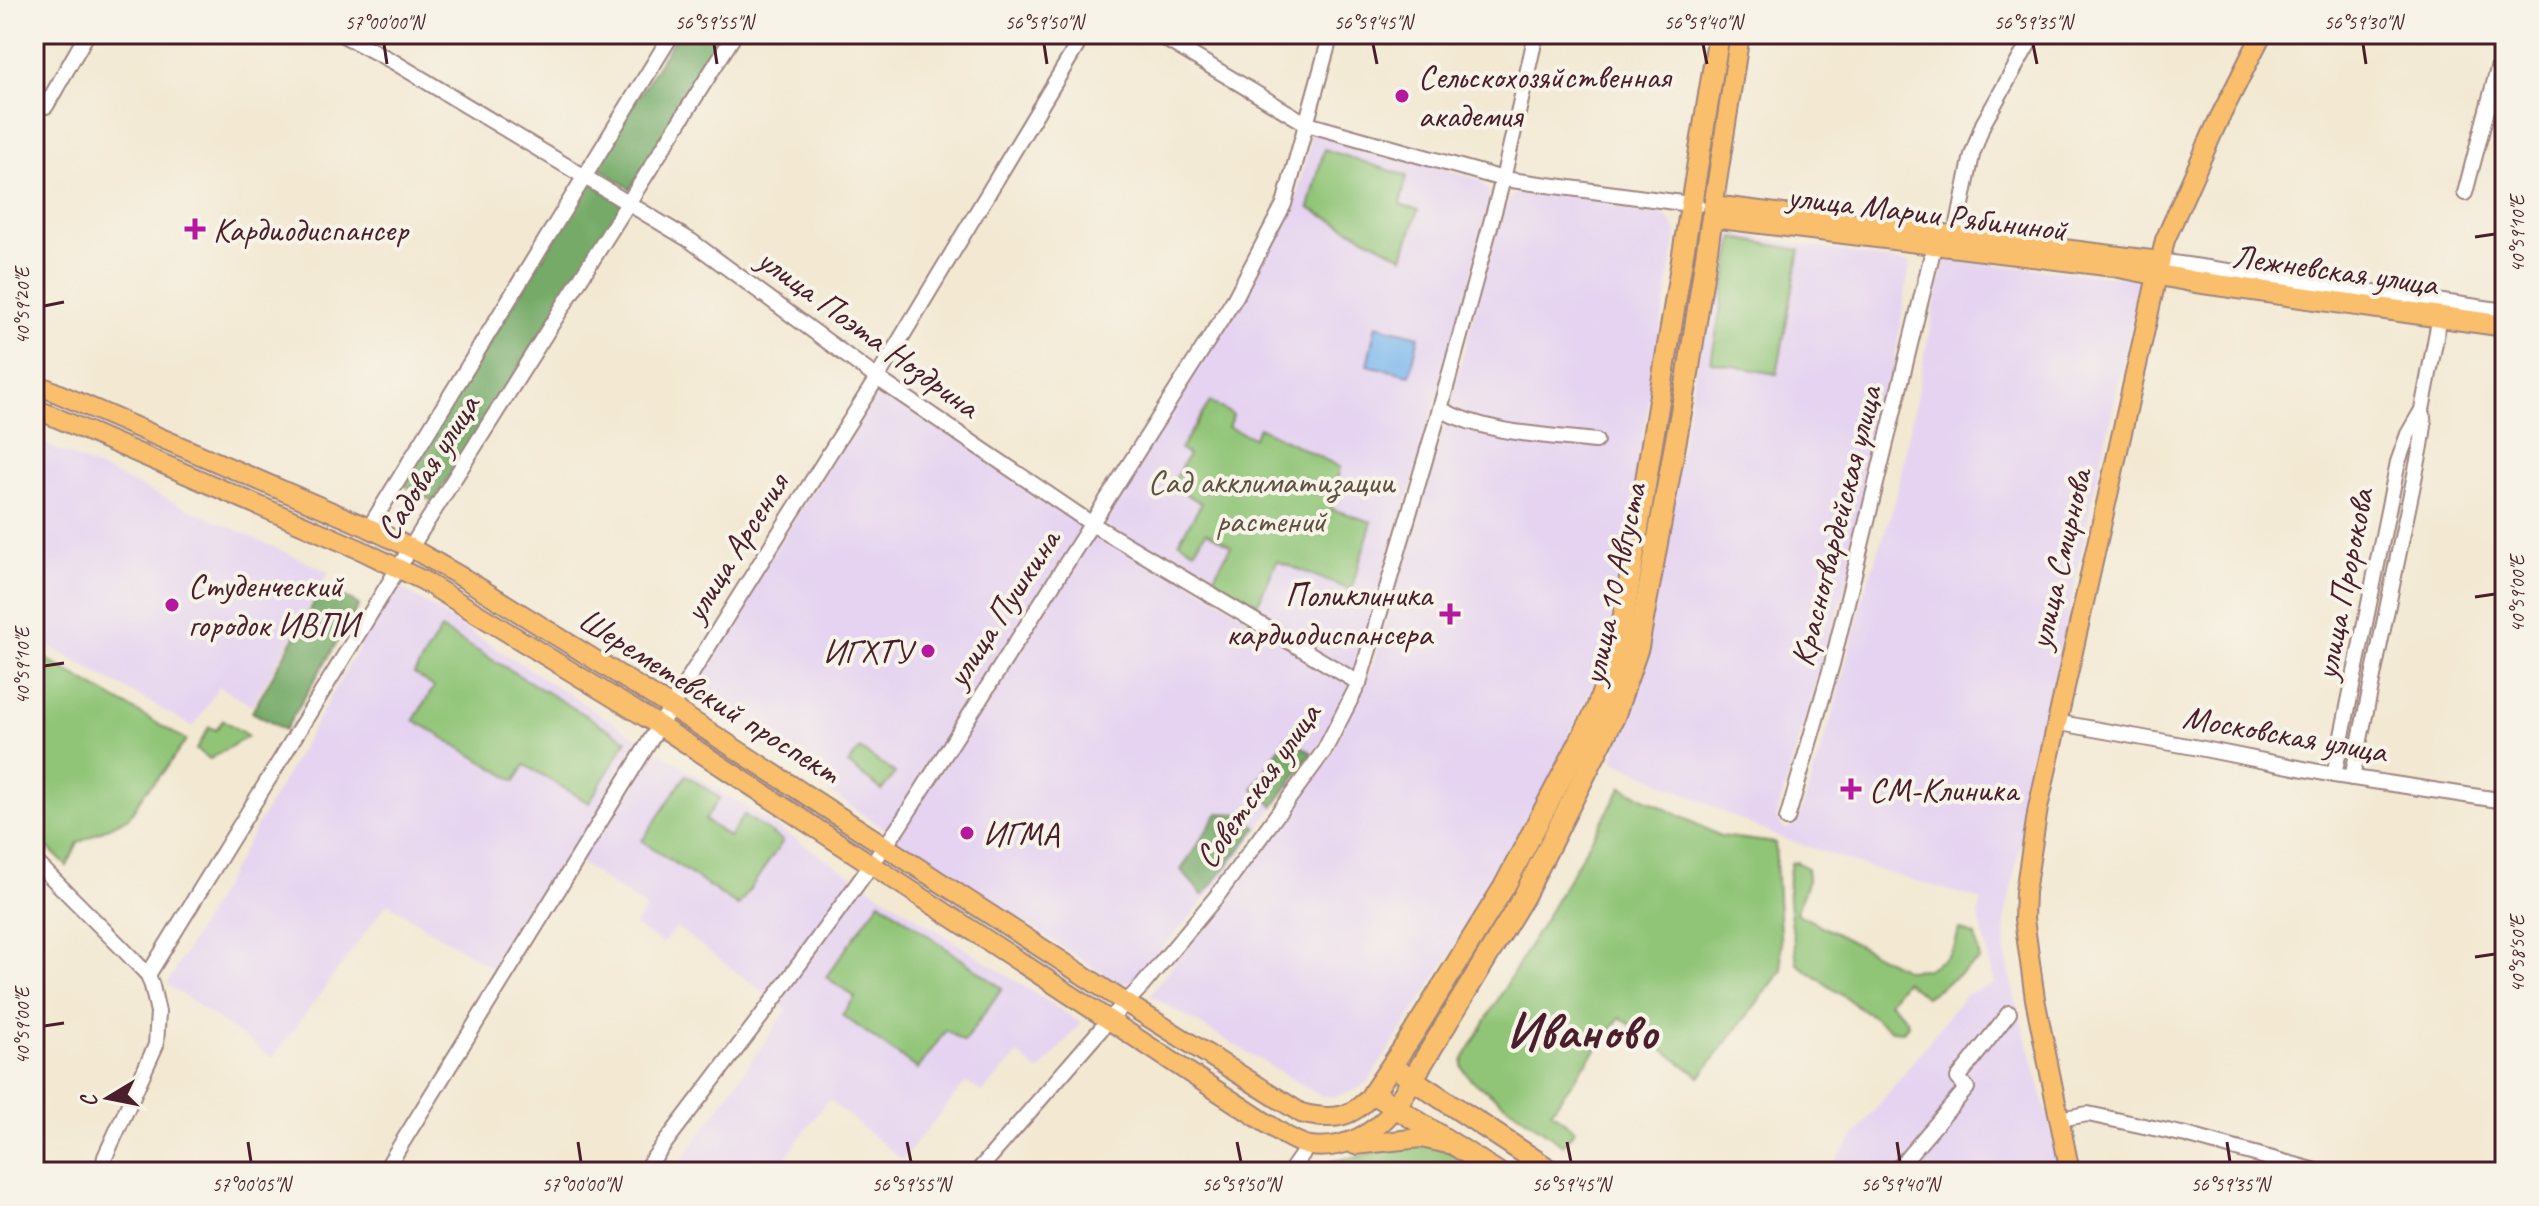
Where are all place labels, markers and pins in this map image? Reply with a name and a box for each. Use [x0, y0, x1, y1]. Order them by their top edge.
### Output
place label: Сельскохозяйственная академия [1418, 55, 1673, 137]
marker: Сельскохозяйственная академия [1393, 87, 1411, 105]
place label: Кардиодиспансер [213, 208, 410, 251]
marker: Кардиодиспансер [184, 218, 206, 240]
place label: Студенческий городок ИВПИ [188, 564, 364, 646]
place label: Поликлиника кардиодиспансера [1226, 573, 1434, 655]
marker: Студенческий городок ИВПИ [163, 596, 181, 614]
marker: Поликлиника кардиодиспансера [1439, 603, 1461, 625]
place label: ИГХТУ [823, 630, 917, 673]
marker: ИГХТУ [919, 642, 937, 660]
place label: СМ-Клиника [1869, 768, 2021, 811]
marker: СМ-Клиника [1840, 778, 1862, 800]
place label: ИГМА [983, 812, 1060, 855]
marker: ИГМА [958, 824, 976, 842]

